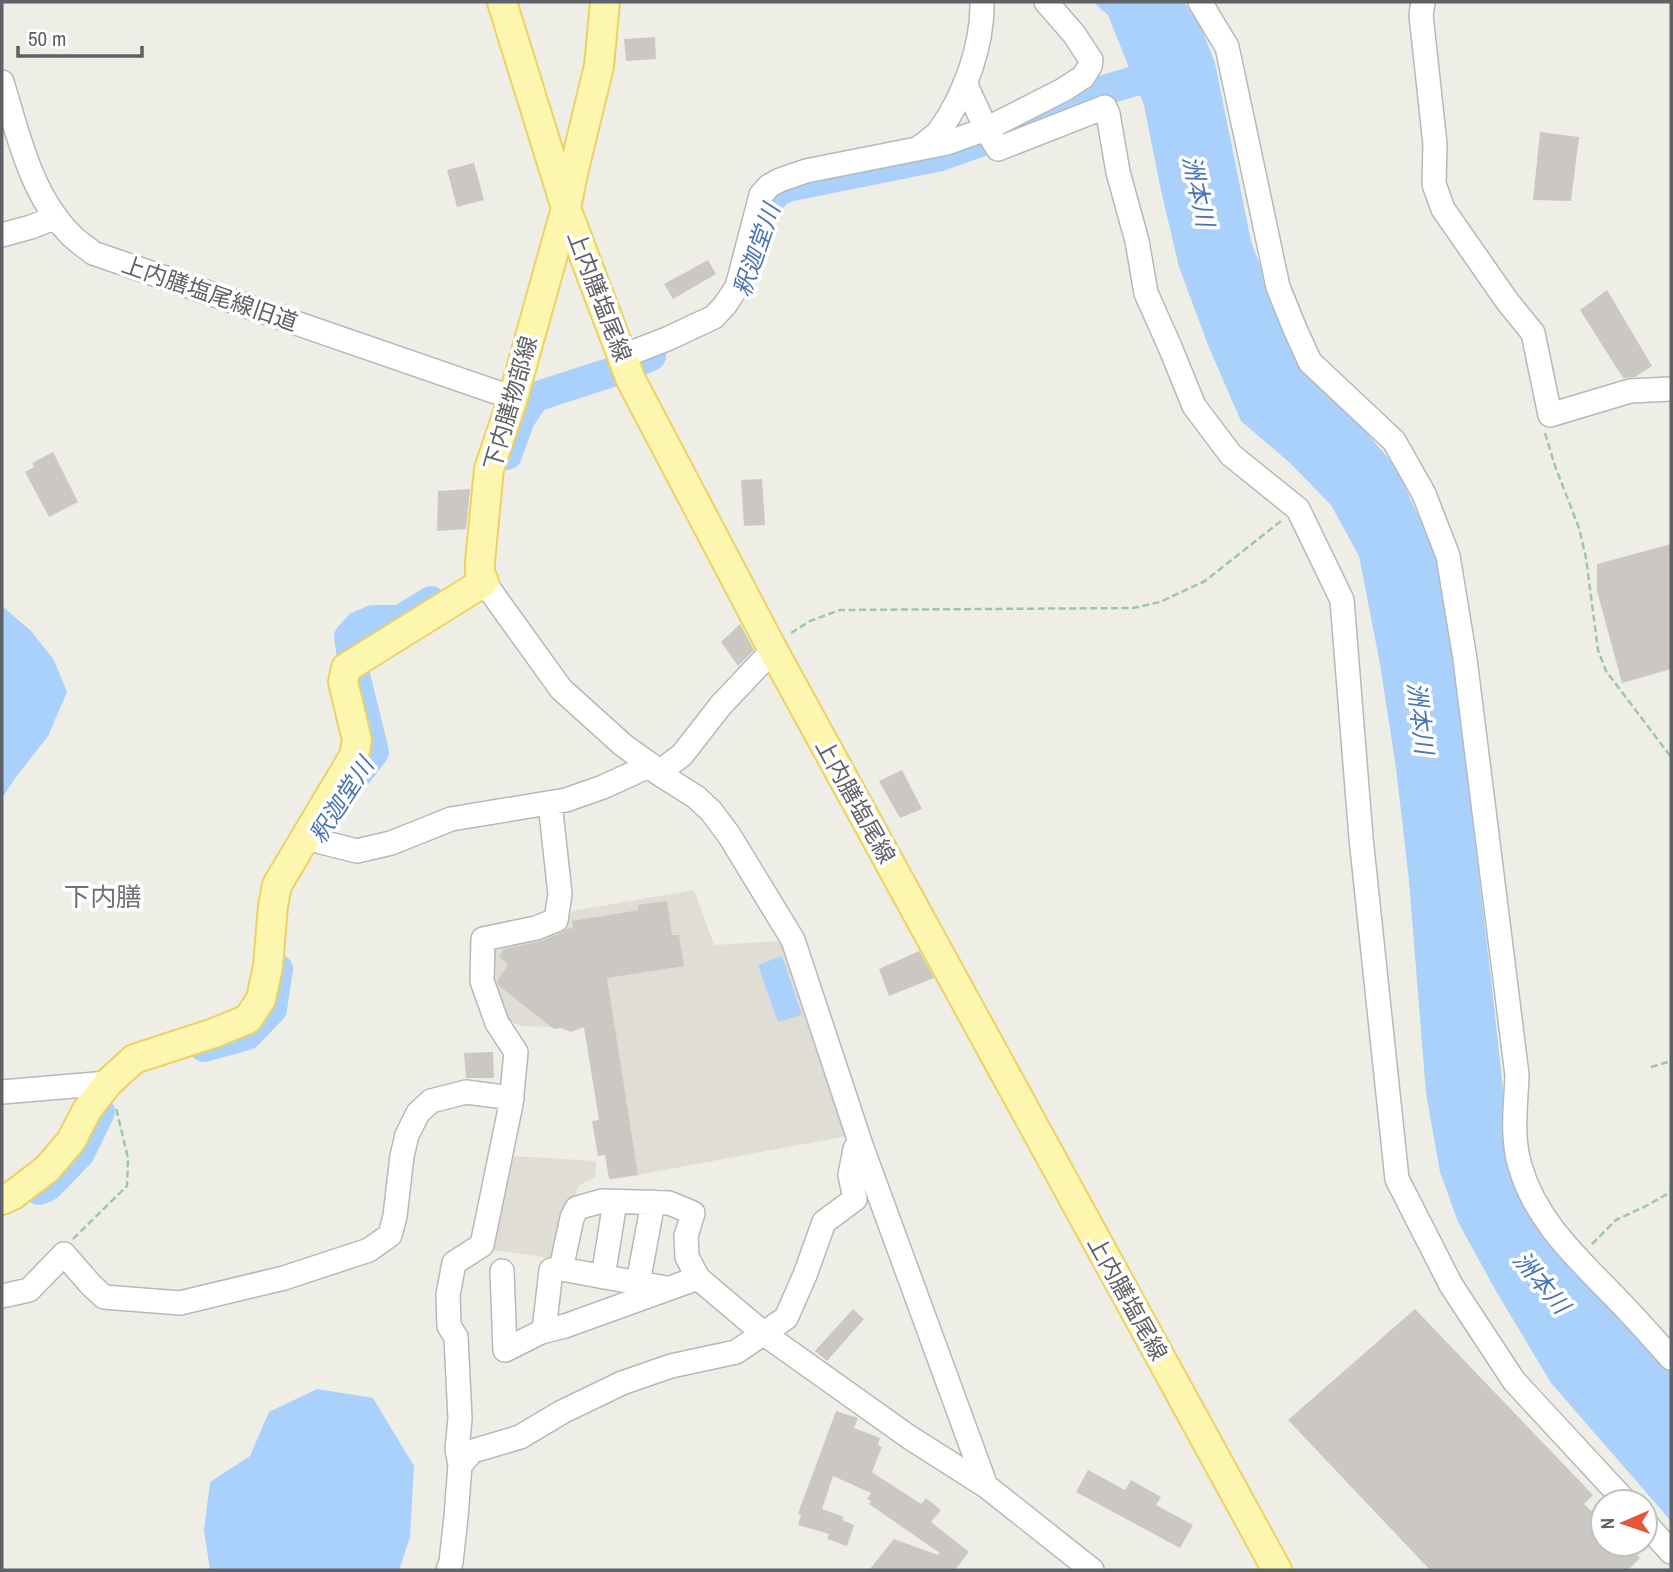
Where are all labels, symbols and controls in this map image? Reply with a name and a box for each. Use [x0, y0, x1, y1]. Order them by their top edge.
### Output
scale bar [18, 14, 142, 58]
text: 50 m [28, 24, 66, 53]
water label: 洲本川 [1176, 152, 1223, 232]
water label: 釈迦堂川 [725, 197, 788, 301]
street label: 上内膳塩尾線 [561, 226, 639, 366]
street label: 上内膳塩尾線旧道 [118, 248, 302, 338]
street label: 下内膳物部線 [476, 332, 544, 474]
water label: 洲本川 [1401, 680, 1442, 759]
street label: 上内膳塩尾線 [809, 733, 903, 869]
water label: 釈迦堂川 [301, 749, 382, 849]
district label: 下内膳 [64, 879, 142, 914]
street label: 上内膳塩尾線 [1081, 1230, 1175, 1366]
water label: 洲本川 [1507, 1244, 1579, 1322]
north arrow [1589, 1488, 1659, 1558]
text: N [1594, 1518, 1620, 1530]

